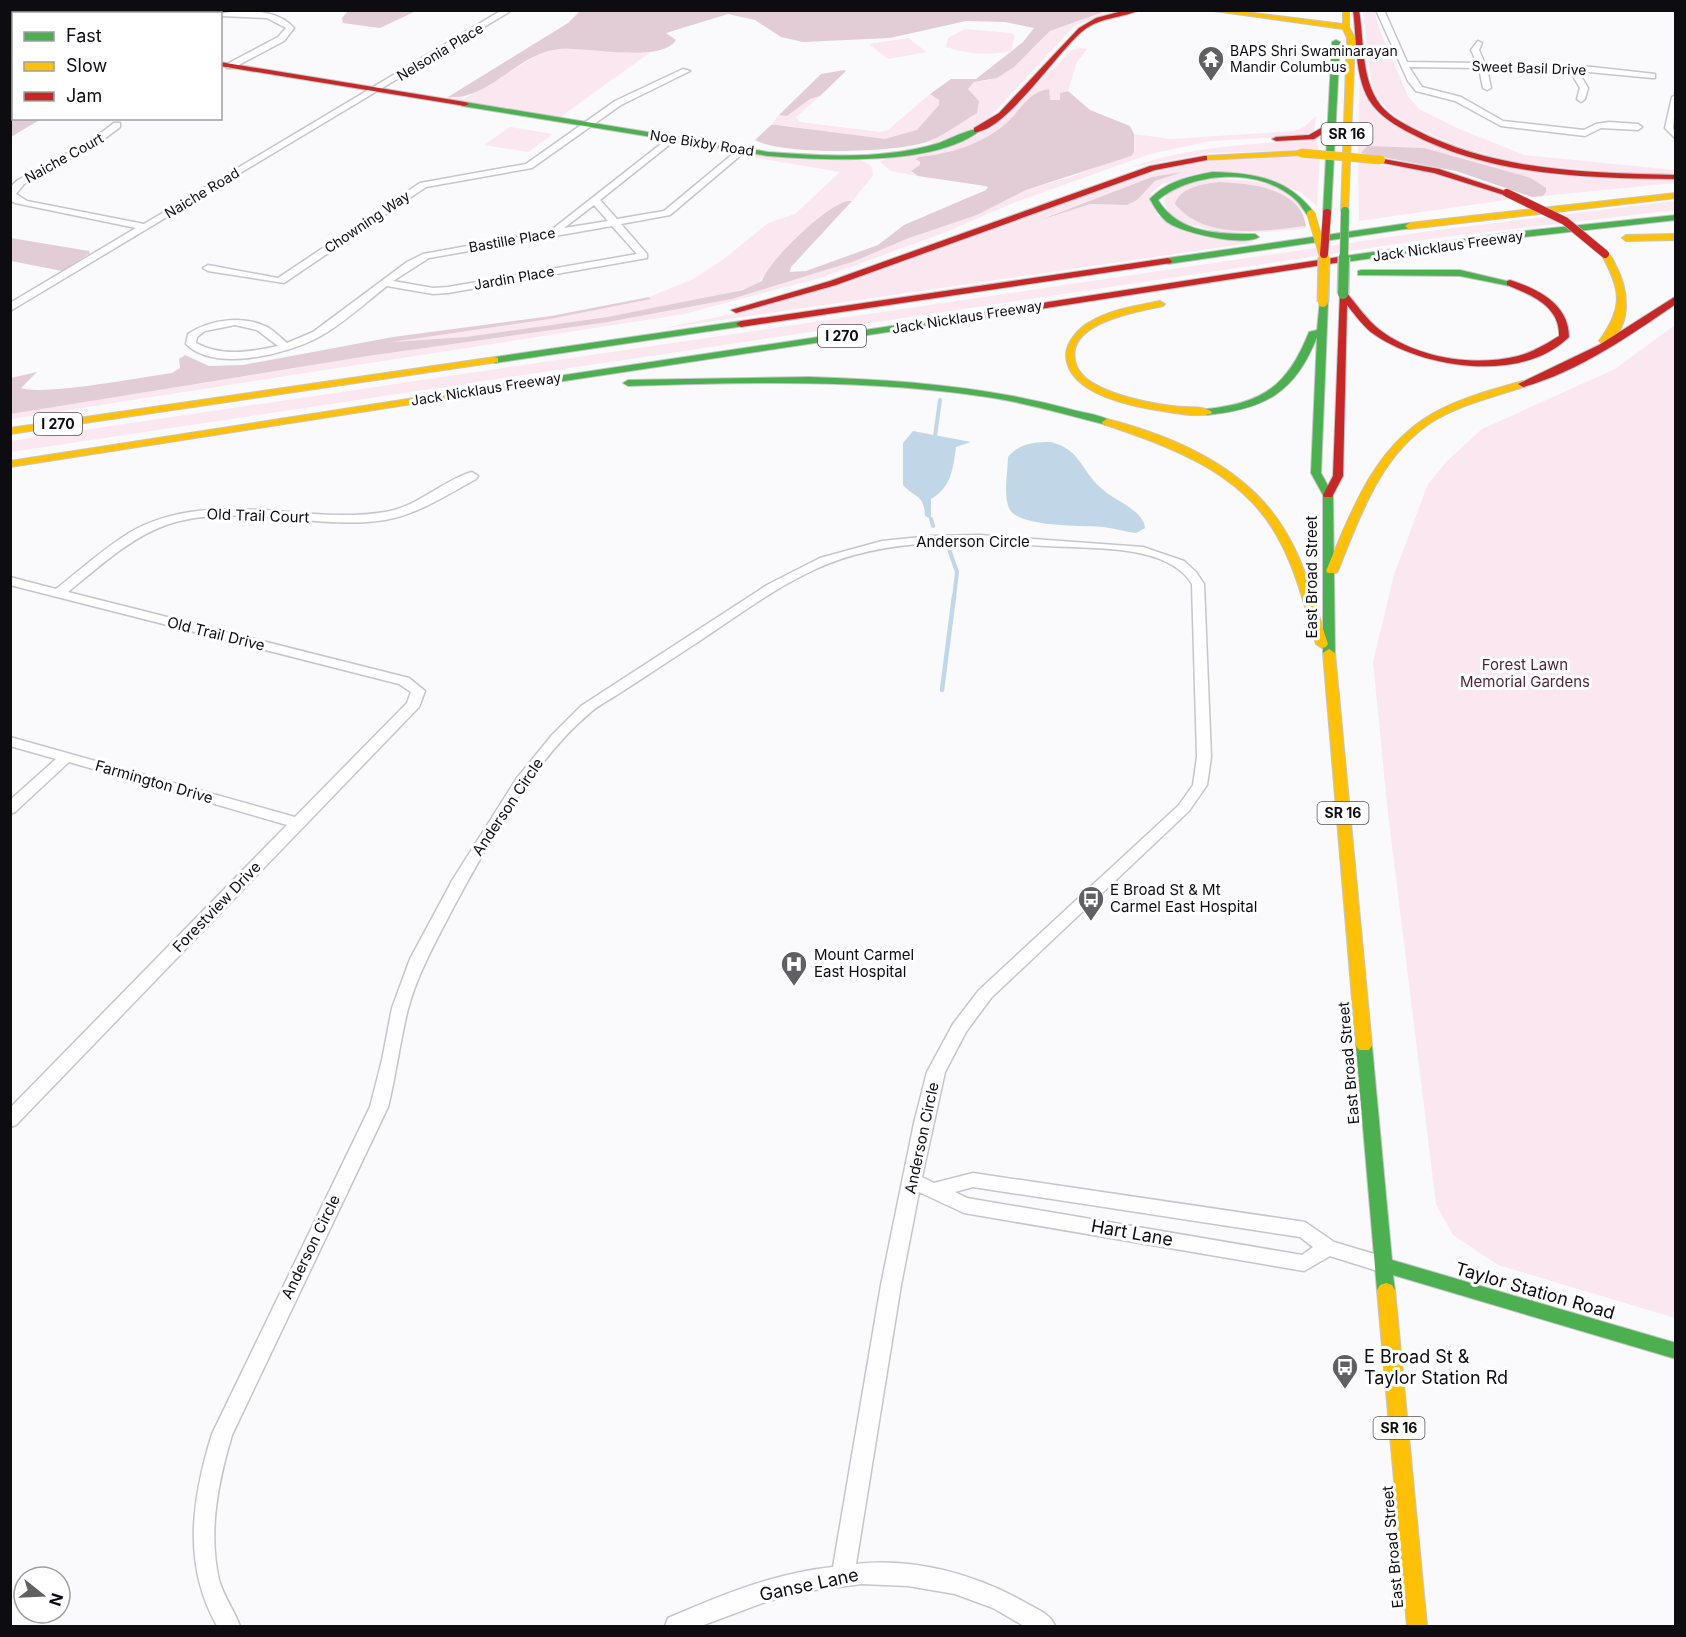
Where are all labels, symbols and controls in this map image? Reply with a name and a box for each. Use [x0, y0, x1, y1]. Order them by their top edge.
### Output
legend [12, 12, 222, 120]
street label: Nelsonia Place [393, 19, 486, 84]
text: Fast [66, 25, 102, 46]
place label: BAPS Shri Swaminarayan Mandir Columbus [1230, 42, 1398, 75]
temple icon: BAPS Shri Swaminarayan Mandir Columbus [1196, 44, 1226, 82]
text: Slow [66, 55, 107, 76]
street label: Sweet Basil Drive [1471, 57, 1587, 78]
text: Jam [66, 85, 102, 106]
road number: SR 16 [1322, 123, 1372, 145]
street label: Noe Bixby Road [649, 126, 755, 159]
street label: Naiche Court [22, 129, 106, 186]
street label: Naiche Road [161, 164, 242, 221]
street label: Chowning Way [321, 187, 413, 256]
street label: Bastille Place [467, 224, 557, 255]
street label: Jack Nicklaus Freeway [1372, 227, 1524, 264]
street label: Jardin Place [472, 262, 555, 293]
street label: Jack Nicklaus Freeway [891, 296, 1043, 337]
road number: I 270 [818, 325, 866, 347]
street label: Jack Nicklaus Freeway [410, 368, 562, 409]
road number: I 270 [34, 413, 82, 435]
street label: Old Trail Court [206, 504, 310, 527]
street label: East Broad Street [1302, 515, 1321, 639]
street label: Anderson Circle [916, 532, 1030, 551]
street label: Old Trail Drive [165, 612, 267, 655]
park label: Forest Lawn Memorial Gardens [1460, 655, 1590, 691]
street label: Anderson Circle [468, 754, 547, 859]
street label: Farmington Drive [93, 756, 215, 807]
road number: SR 16 [1318, 802, 1368, 824]
street label: Forestview Drive [169, 857, 265, 956]
place label: E Broad St & Mt Carmel East Hospital [1110, 880, 1257, 916]
bus stop icon: E Broad St & Mt Carmel East Hospital [1076, 884, 1106, 922]
place label: Mount Carmel East Hospital [814, 945, 914, 981]
hospital icon: Mount Carmel East Hospital [779, 949, 809, 987]
street label: East Broad Street [1334, 1001, 1363, 1125]
street label: Anderson Circle [900, 1080, 943, 1195]
street label: Anderson Circle [277, 1192, 344, 1302]
street label: Hart Lane [1089, 1215, 1175, 1250]
street label: Taylor Station Road [1453, 1258, 1617, 1323]
place label: E Broad St & Taylor Station Rd [1364, 1346, 1508, 1388]
bus stop icon: E Broad St & Taylor Station Rd [1330, 1352, 1360, 1390]
road number: SR 16 [1374, 1417, 1424, 1439]
street label: East Broad Street [1378, 1485, 1407, 1609]
street label: Ganse Lane [757, 1564, 860, 1605]
north arrow [12, 1565, 72, 1625]
text: N [45, 1591, 68, 1609]

